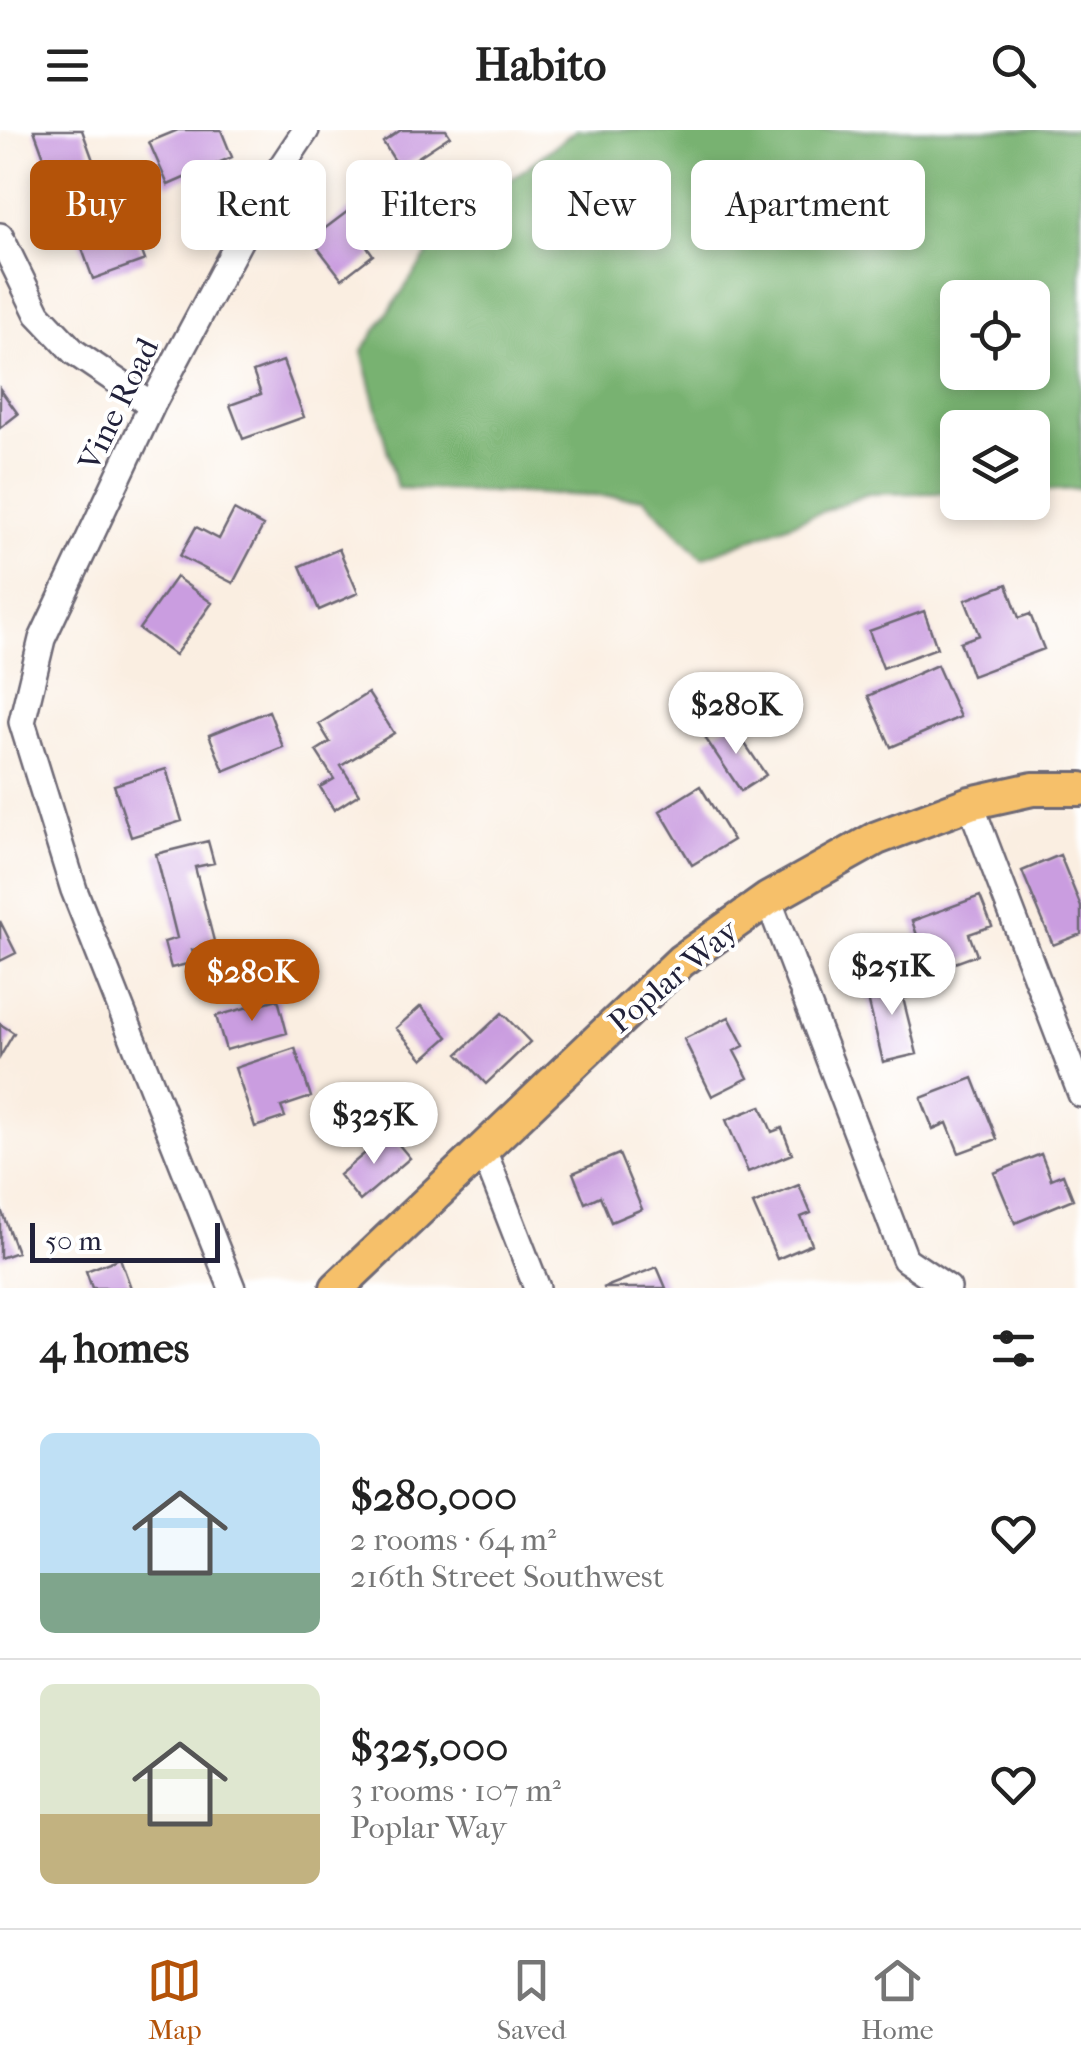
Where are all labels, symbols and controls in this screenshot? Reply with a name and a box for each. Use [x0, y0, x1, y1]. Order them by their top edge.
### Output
icon: menu [40, 38, 95, 93]
icon: search [986, 38, 1041, 93]
text: Habito [475, 39, 606, 92]
chip: Buy [30, 160, 161, 250]
chip: Rent [181, 160, 326, 250]
chip: Filters [346, 160, 512, 250]
chip: New [532, 160, 671, 250]
chip: Apartment [691, 160, 925, 250]
map controls [940, 280, 1050, 520]
button: locate [940, 280, 1050, 390]
street label: Vine Road [70, 332, 167, 477]
button: layers [940, 410, 1050, 520]
pin: $280K [666, 672, 806, 757]
text: $280K [690, 686, 782, 723]
street label: Poplar Way [601, 911, 746, 1041]
pin: $251K [822, 933, 962, 1018]
pin: $280K [182, 939, 322, 1024]
text: $251K [851, 947, 933, 984]
text: $280K [206, 953, 298, 990]
pin: $325K [304, 1082, 444, 1167]
text: $325K [332, 1096, 416, 1133]
scale bar [30, 1218, 220, 1262]
text: 50 m [45, 1224, 102, 1257]
icon: filters [986, 1321, 1041, 1376]
text: 4 homes [40, 1324, 189, 1373]
text: $280,000 [350, 1472, 517, 1521]
icon: home [120, 1473, 240, 1593]
icon: heart [986, 1506, 1041, 1561]
text: 2 rooms · 64 m² [350, 1521, 556, 1558]
text: 216th Street Southwest [350, 1558, 664, 1595]
text: $325,000 [350, 1723, 508, 1772]
icon: home [120, 1724, 240, 1844]
icon: heart [986, 1757, 1041, 1812]
text: 3 rooms · 107 m² [350, 1772, 561, 1809]
text: Poplar Way [350, 1809, 507, 1846]
tab: Map [147, 1953, 202, 2046]
tab: Saved [497, 1953, 566, 2046]
tab: Home [861, 1953, 934, 2046]

